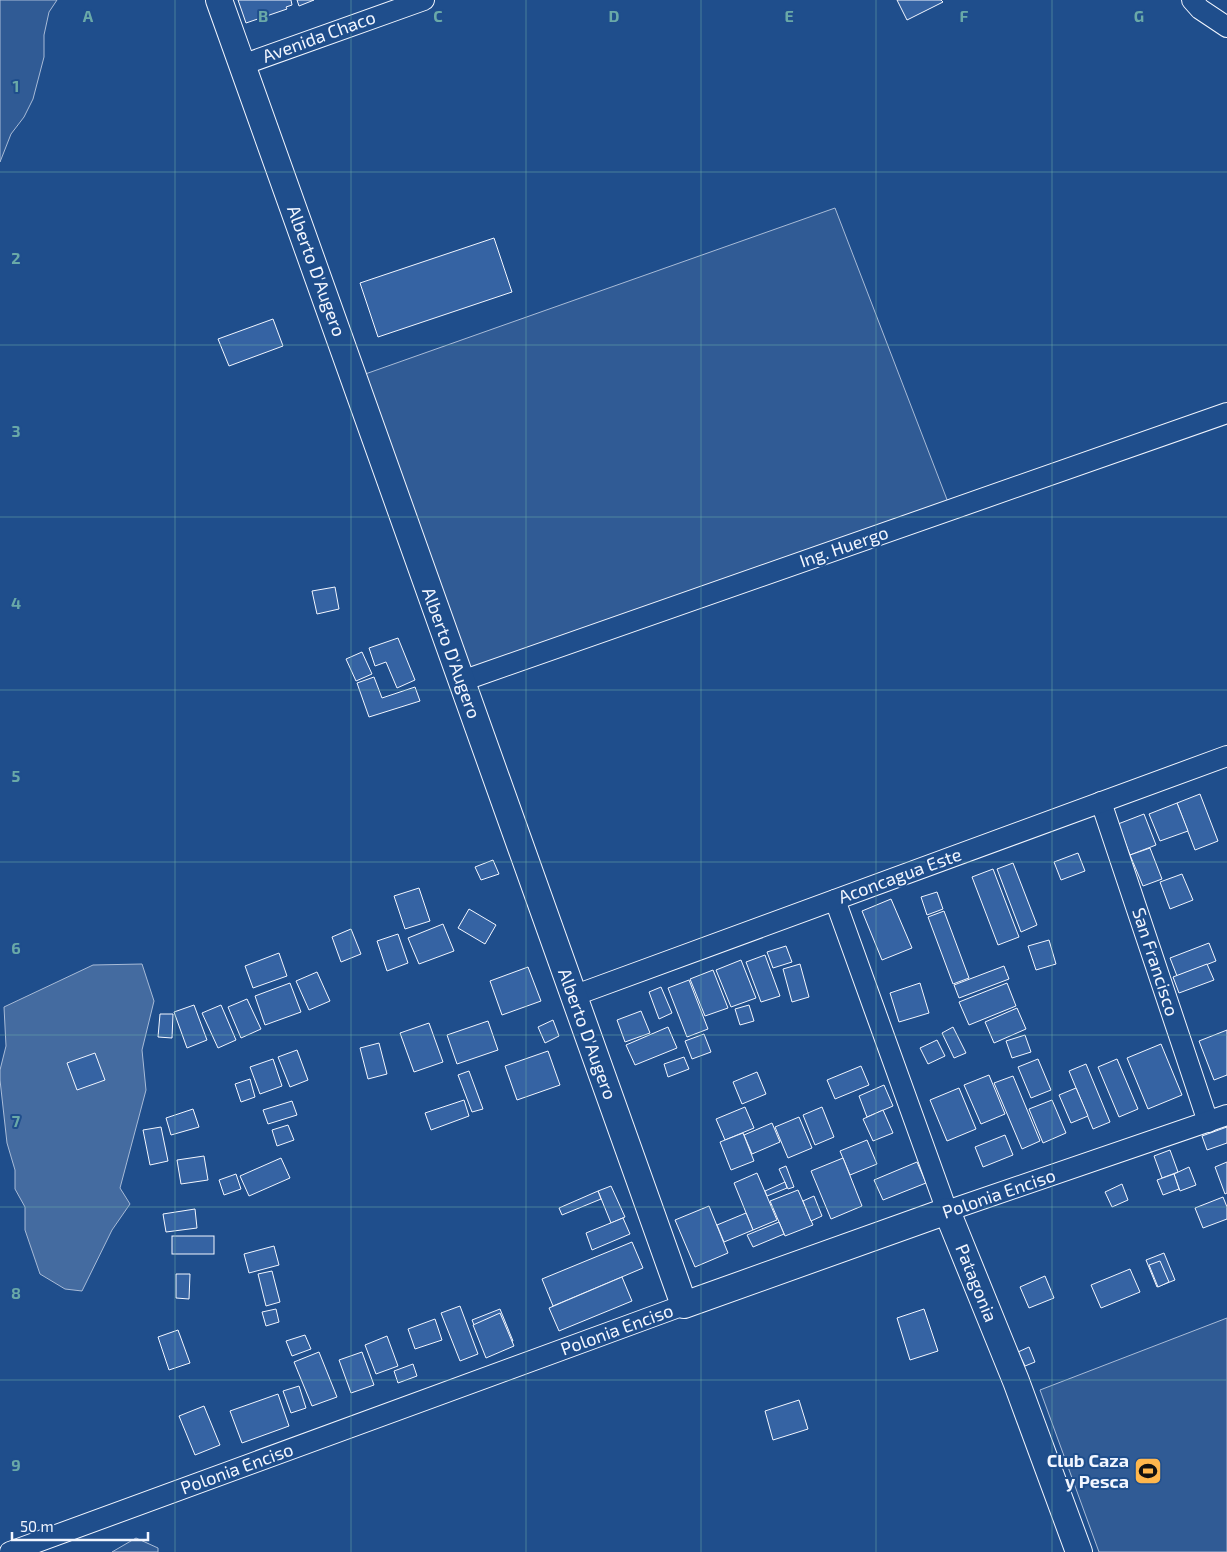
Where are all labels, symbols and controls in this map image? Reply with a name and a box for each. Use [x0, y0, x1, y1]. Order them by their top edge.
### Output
street label: Avenida Chaco [259, 5, 378, 67]
text: A [83, 6, 94, 25]
text: B [258, 6, 268, 25]
text: C [433, 6, 443, 25]
text: D [609, 6, 620, 25]
text: E [784, 6, 794, 25]
text: F [960, 6, 969, 25]
text: G [1134, 6, 1144, 25]
text: 1 [13, 76, 19, 95]
street label: Alberto D'Augero [283, 202, 351, 339]
text: 2 [11, 248, 21, 267]
text: 3 [11, 421, 21, 440]
street label: Ing. Huergo [796, 521, 891, 572]
street label: Alberto D'Augero [418, 584, 486, 721]
text: 4 [11, 593, 21, 612]
text: 5 [12, 766, 21, 785]
street label: Aconcagua Este [835, 843, 964, 907]
street label: San Francisco [1128, 905, 1184, 1019]
text: 6 [11, 938, 21, 957]
street label: Alberto D'Augero [554, 965, 622, 1102]
text: 7 [12, 1111, 21, 1130]
street label: Polonia Enciso [939, 1163, 1058, 1223]
street label: Patagonia [951, 1240, 1003, 1325]
text: 8 [11, 1283, 21, 1302]
street label: Polonia Enciso [557, 1298, 676, 1360]
street label: Polonia Enciso [177, 1437, 296, 1499]
place label: Club Caza y Pesca [1047, 1449, 1129, 1492]
text: 9 [11, 1455, 21, 1474]
sports icon: Club Caza y Pesca [1133, 1456, 1163, 1486]
scale bar [12, 1510, 149, 1542]
text: 50 m [20, 1517, 54, 1535]

